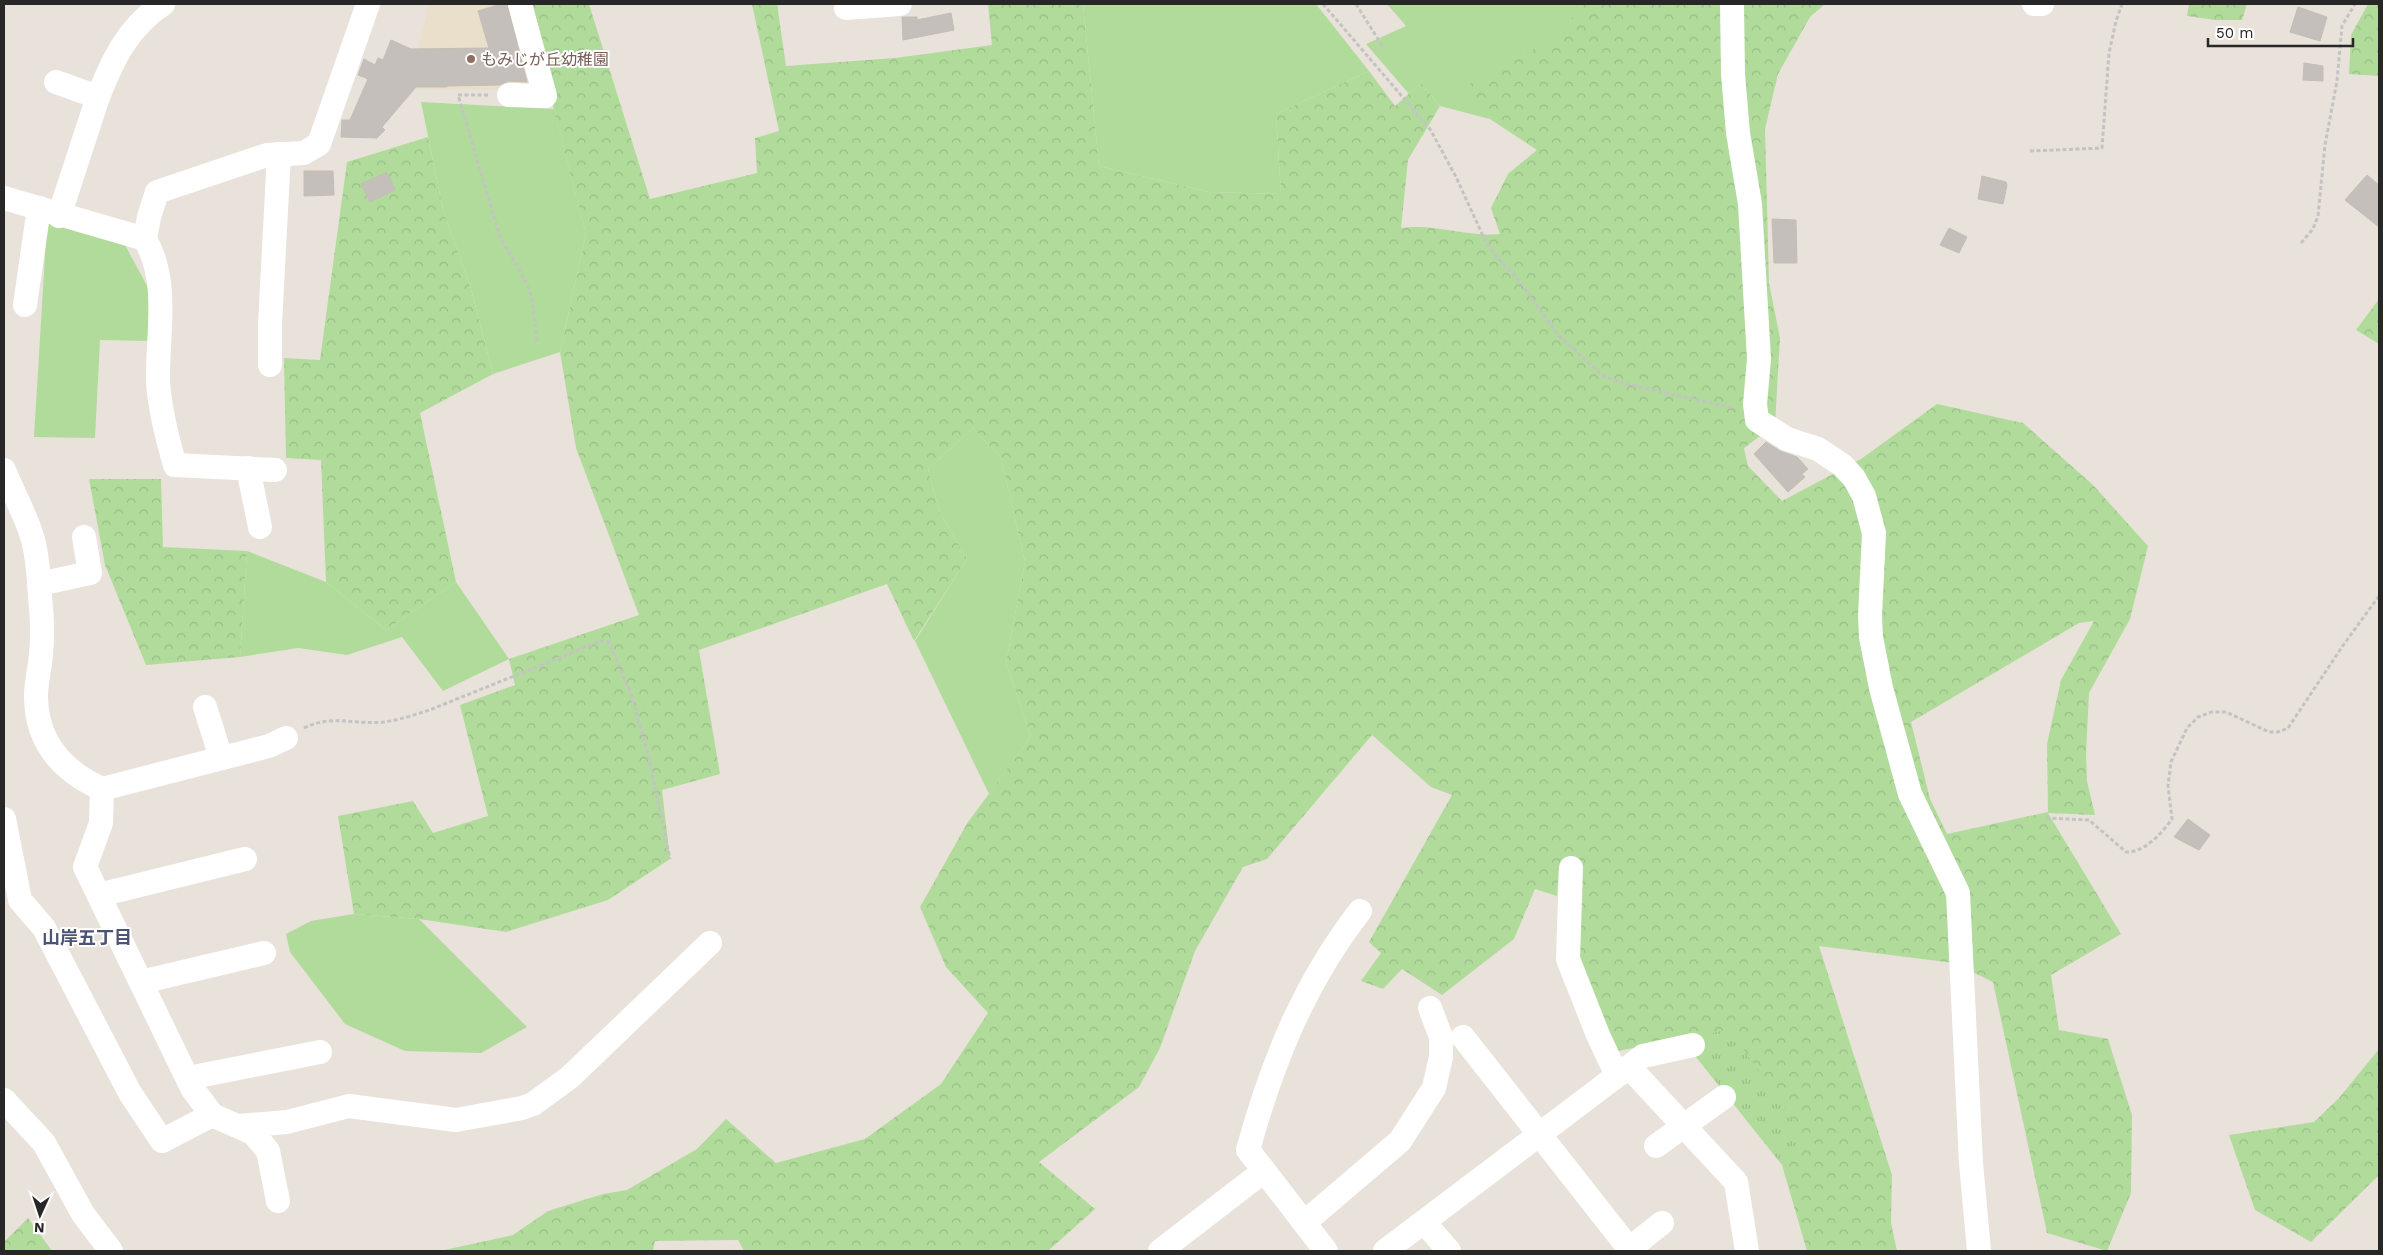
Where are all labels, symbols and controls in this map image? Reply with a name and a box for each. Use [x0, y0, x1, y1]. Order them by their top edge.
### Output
scale bar [2208, 15, 2353, 47]
text: 50 m [2216, 24, 2253, 42]
place label: もみじが丘幼稚園 [481, 50, 609, 69]
marker: もみじが丘幼稚園 [465, 53, 477, 65]
district label: 山岸五丁目 [42, 927, 132, 948]
north arrow [15, 1190, 65, 1240]
text: N [34, 1220, 45, 1236]

